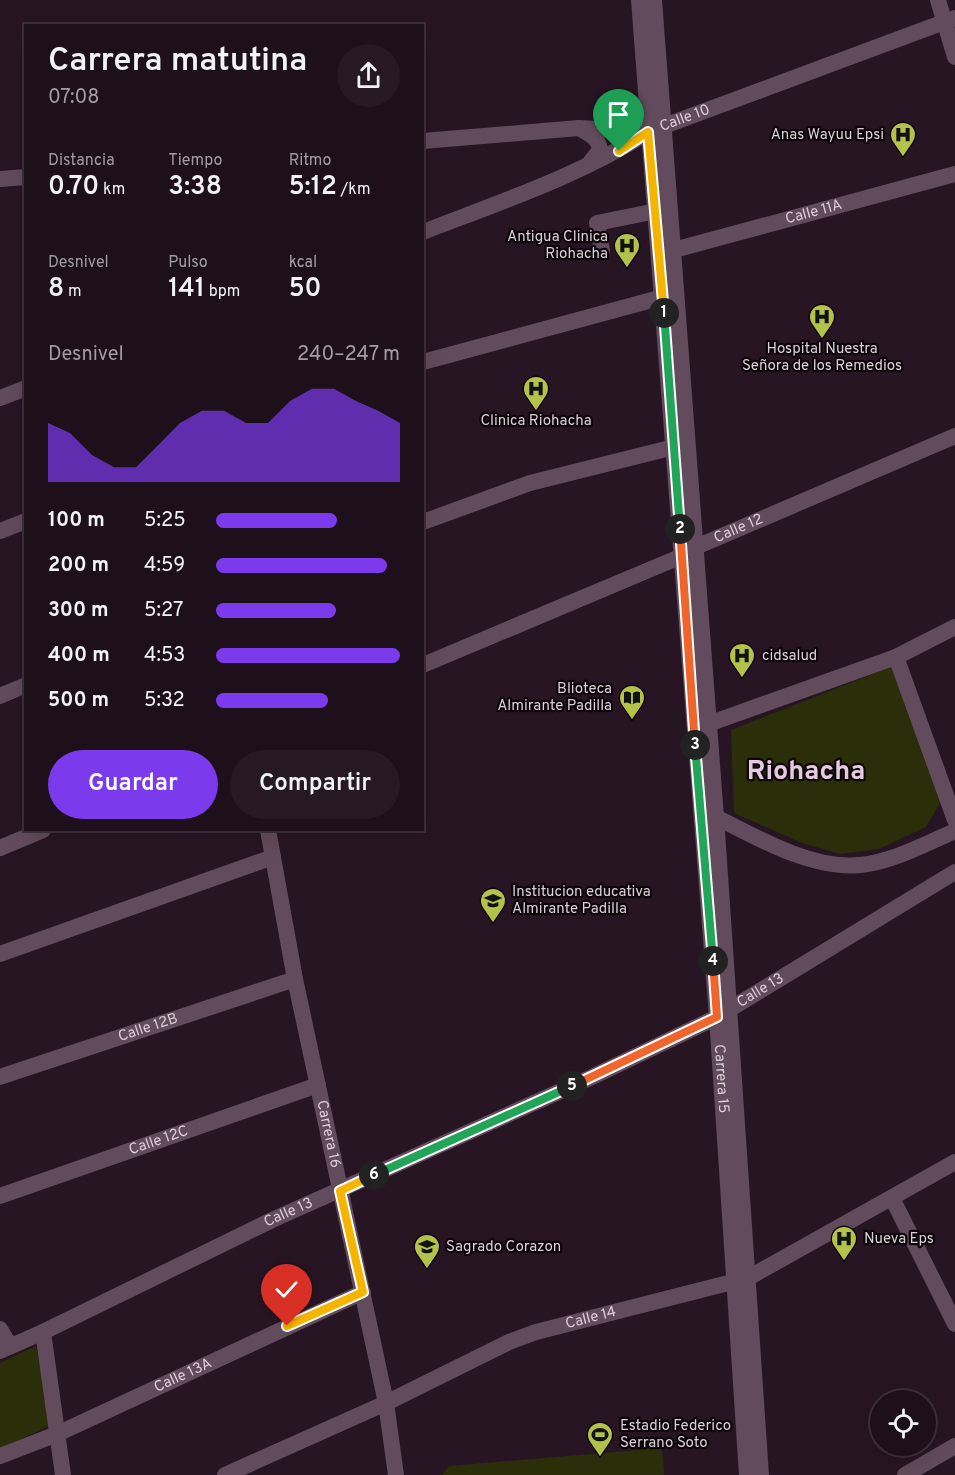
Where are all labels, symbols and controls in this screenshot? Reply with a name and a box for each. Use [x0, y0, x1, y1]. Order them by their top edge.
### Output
text: Carrera matutina [48, 41, 307, 83]
button: share [337, 44, 400, 107]
text: 07:08 [48, 85, 99, 111]
pin [593, 89, 644, 151]
icon: arrive [602, 98, 635, 131]
street label: Calle 10 [657, 100, 713, 136]
hospital icon: Anas Wayuu Epsi [888, 120, 918, 158]
place label: Anas Wayuu Epsi [771, 126, 884, 145]
text: Distancia [48, 151, 115, 171]
text: Tiempo [168, 151, 222, 171]
text: Ritmo [289, 151, 332, 171]
text: 0.70 [48, 171, 99, 204]
text: 3:38 [168, 171, 222, 204]
text: 5:12 [289, 171, 337, 204]
text: km [99, 180, 125, 200]
text: /km [337, 180, 370, 200]
street label: Calle 11A [783, 195, 844, 229]
place label: Antigua Clinica Riohacha [507, 228, 608, 264]
hospital icon: Antigua Clinica Riohacha [612, 231, 642, 269]
text: Desnivel [48, 253, 109, 273]
text: Pulso [168, 253, 208, 273]
text: kcal [289, 253, 317, 273]
text: 8 [48, 273, 64, 306]
text: 141 [168, 273, 205, 306]
text: 50 [289, 273, 322, 306]
text: m [64, 282, 82, 302]
text: bpm [205, 282, 240, 302]
pin: 1 [649, 298, 679, 328]
hospital icon: Hospital Nuestra Señora de los Remedios [807, 302, 837, 340]
text: 1 [661, 303, 667, 323]
place label: Hospital Nuestra Señora de los Remedios [742, 340, 902, 376]
text: Desnivel [48, 342, 124, 368]
text: 240–247 m [297, 342, 400, 368]
hospital icon: Clinica Riohacha [521, 374, 551, 412]
place label: Clinica Riohacha [480, 412, 592, 431]
text: 100 m [48, 508, 105, 534]
text: 5:25 [144, 508, 186, 534]
street label: Calle 12 [711, 510, 766, 548]
pin: 2 [665, 514, 695, 544]
text: 2 [675, 519, 685, 539]
text: 200 m [48, 553, 109, 579]
text: 4:59 [144, 553, 185, 579]
text: 300 m [48, 598, 109, 624]
text: 5:27 [144, 598, 183, 624]
hospital icon: cidsalud [727, 641, 757, 679]
text: 400 m [48, 643, 110, 669]
text: 4:53 [144, 643, 185, 669]
place label: cidsalud [762, 647, 817, 666]
place label: Blioteca Almirante Padilla [497, 680, 612, 716]
library icon: Blioteca Almirante Padilla [617, 683, 647, 721]
text: 500 m [48, 688, 109, 714]
text: 5:32 [144, 688, 185, 714]
pin: 3 [680, 730, 710, 760]
text: 3 [690, 735, 700, 755]
button: Guardar [48, 750, 218, 819]
button: Compartir [230, 750, 400, 819]
district label: Riohacha [747, 755, 865, 789]
place label: Institucion educativa Almirante Padilla [512, 883, 651, 919]
school or university icon: Institucion educativa Almirante Padilla [478, 886, 508, 924]
pin: 4 [698, 946, 728, 976]
text: 4 [708, 951, 718, 971]
street label: Calle 13 [733, 969, 788, 1012]
street label: Calle 12B [116, 1009, 180, 1047]
street label: Carrera 15 [709, 1044, 733, 1114]
pin: 5 [557, 1071, 587, 1101]
text: 5 [567, 1076, 577, 1096]
street label: Carrera 16 [312, 1098, 345, 1170]
street label: Calle 12C [126, 1122, 191, 1160]
pin: 6 [359, 1160, 389, 1190]
text: 6 [369, 1165, 379, 1185]
street label: Calle 13 [261, 1193, 316, 1232]
hospital icon: Nueva Eps [829, 1224, 859, 1262]
place label: Nueva Eps [864, 1230, 934, 1249]
school or university icon: Sagrado Corazon [412, 1232, 442, 1270]
place label: Sagrado Corazon [446, 1238, 561, 1257]
pin [261, 1264, 312, 1326]
icon: check [270, 1273, 303, 1306]
street label: Calle 14 [563, 1302, 618, 1334]
street label: Calle 13A [151, 1354, 215, 1397]
map controls [870, 1390, 936, 1456]
button: locate [870, 1390, 936, 1456]
place label: Estadio Federico Serrano Soto [620, 1417, 731, 1453]
sports icon: Estadio Federico Serrano Soto [585, 1420, 615, 1458]

